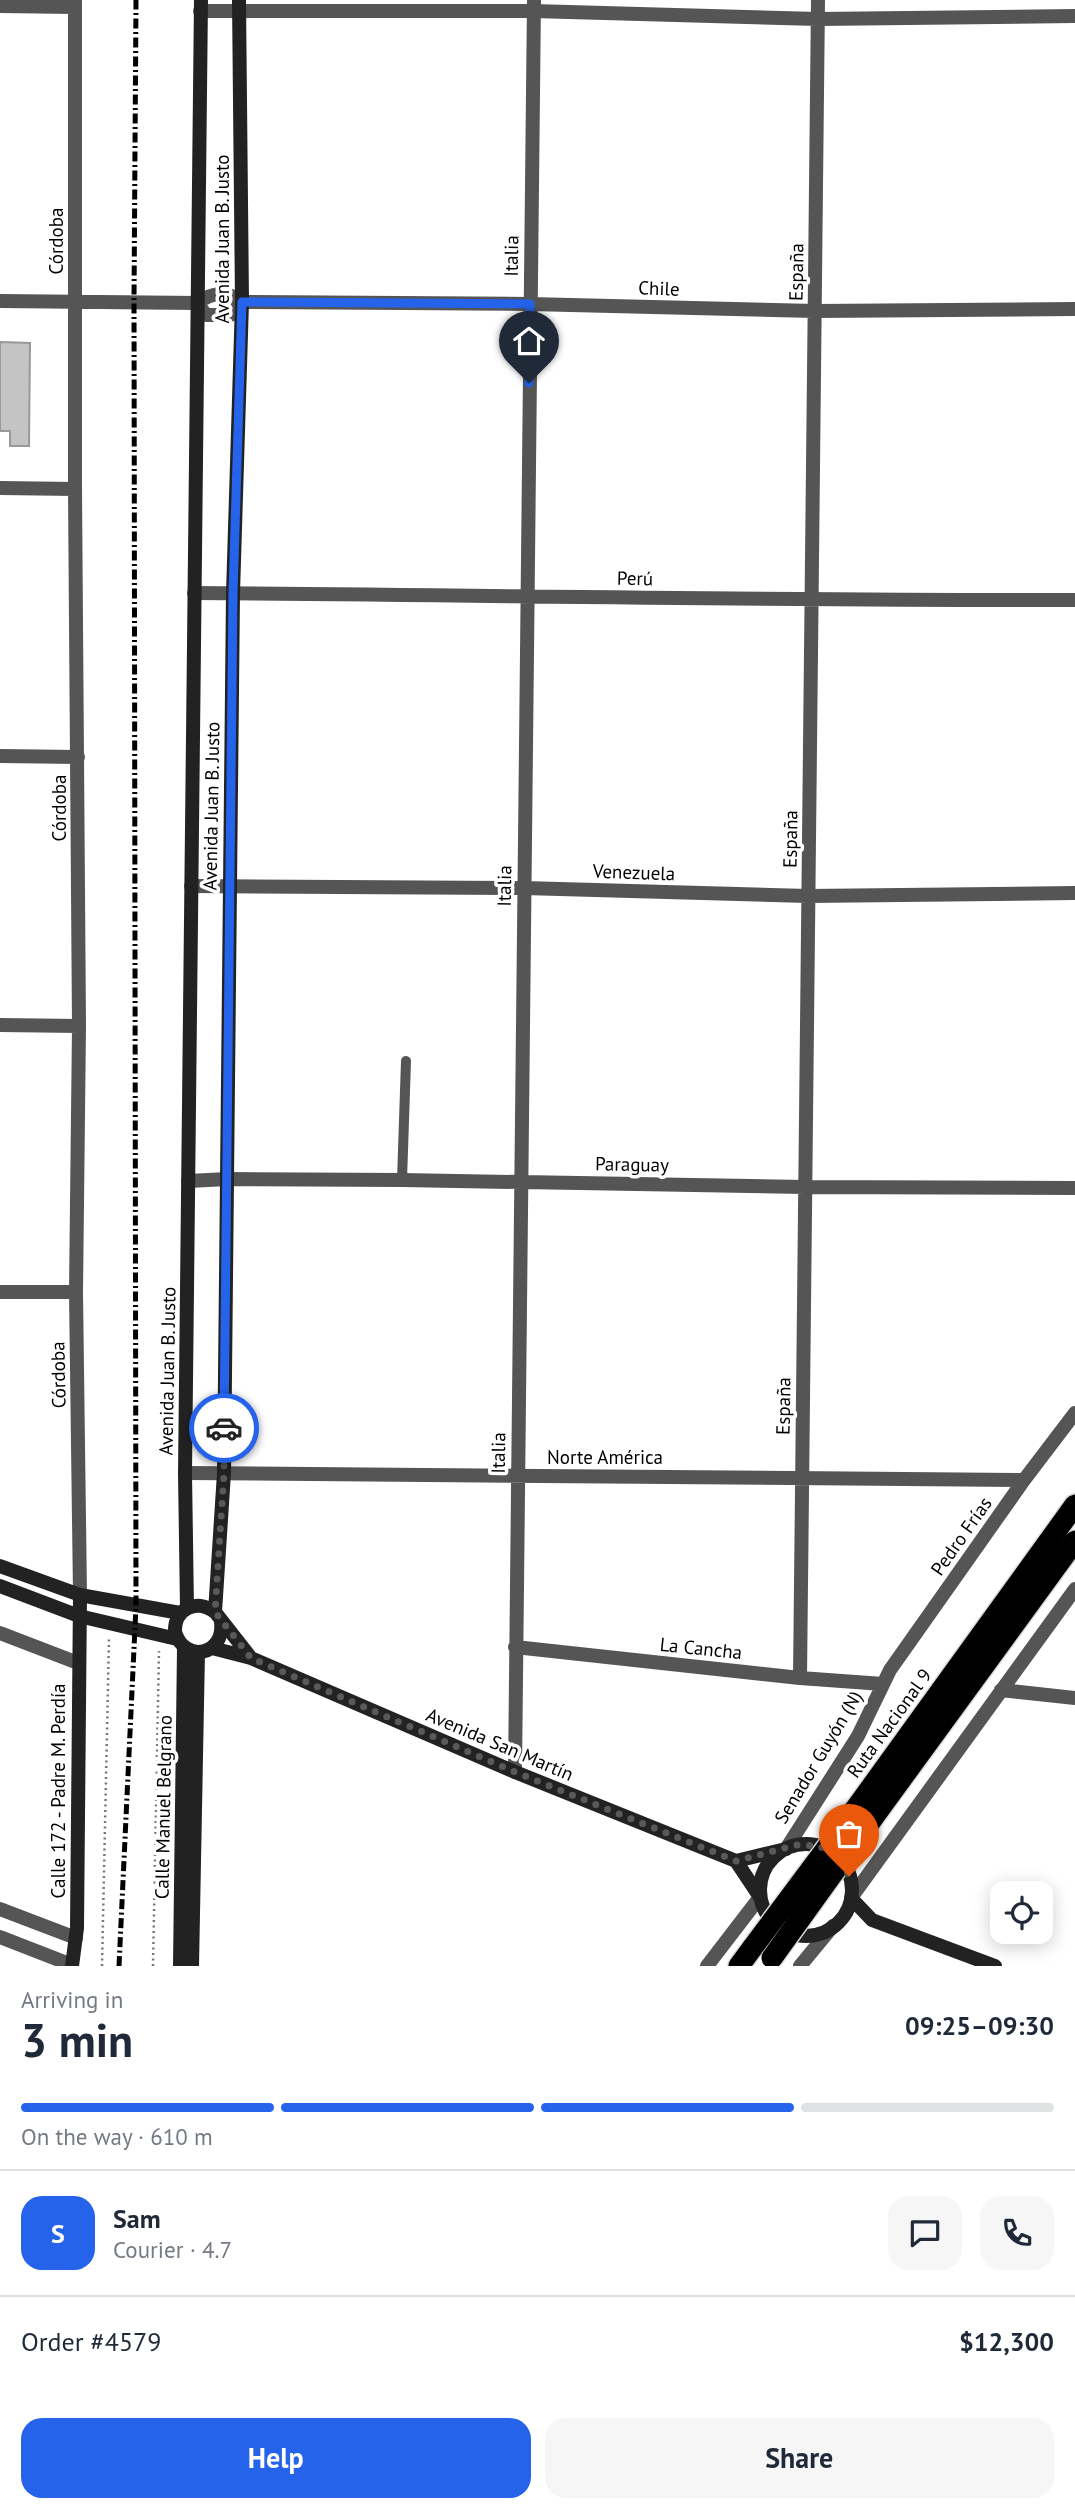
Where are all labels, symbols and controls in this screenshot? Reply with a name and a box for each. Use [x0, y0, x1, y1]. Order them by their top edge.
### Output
street label: Avenida Juan B. Justo [210, 155, 234, 323]
street label: Córdoba [44, 208, 68, 274]
street label: Italia [499, 235, 523, 277]
street label: España [783, 243, 809, 301]
street label: Chile [638, 275, 680, 301]
pin [499, 311, 559, 383]
icon: home [510, 322, 548, 360]
street label: Perú [617, 566, 653, 590]
street label: Avenida Juan B. Justo [198, 721, 224, 891]
street label: Córdoba [47, 775, 71, 841]
street label: España [777, 810, 803, 868]
street label: Venezuela [591, 859, 676, 885]
street label: Italia [492, 865, 516, 907]
street label: Paraguay [595, 1151, 669, 1177]
street label: Avenida Juan B. Justo [154, 1286, 180, 1456]
street label: Córdoba [45, 1341, 71, 1409]
street label: España [770, 1377, 796, 1435]
courier [189, 1393, 259, 1463]
icon: car [205, 1409, 243, 1447]
street label: Italia [486, 1432, 510, 1474]
street label: Norte América [547, 1445, 663, 1469]
street label: Pedro Frías [925, 1492, 997, 1580]
street label: La Cancha [659, 1632, 743, 1664]
street label: Ruta Nacional 9 [841, 1664, 937, 1782]
street label: Calle 172 - Padre M. Perdía [46, 1683, 70, 1899]
street label: Senador Guyón (N) [769, 1686, 867, 1828]
street label: Avenida San Martín [423, 1702, 577, 1786]
street label: Calle Manuel Belgrano [149, 1715, 177, 1899]
pin [819, 1804, 879, 1876]
icon: bag [830, 1815, 868, 1853]
map controls [990, 1881, 1053, 1944]
button: locate [990, 1881, 1053, 1944]
text: Arriving in [21, 1985, 123, 2014]
text: 09:25–09:30 [905, 2009, 1054, 2042]
text: 3 min [21, 2010, 133, 2070]
text: On the way · 610 m [21, 2122, 213, 2151]
button: chat [888, 2196, 962, 2270]
button: phone [980, 2196, 1054, 2270]
text: Sam [113, 2202, 161, 2235]
text: S [51, 2217, 65, 2250]
text: Courier · 4.7 [113, 2235, 232, 2264]
text: Order #4579 [21, 2325, 161, 2358]
text: $12,300 [959, 2325, 1054, 2358]
button: Help [21, 2418, 531, 2498]
button: Share [545, 2418, 1054, 2498]

